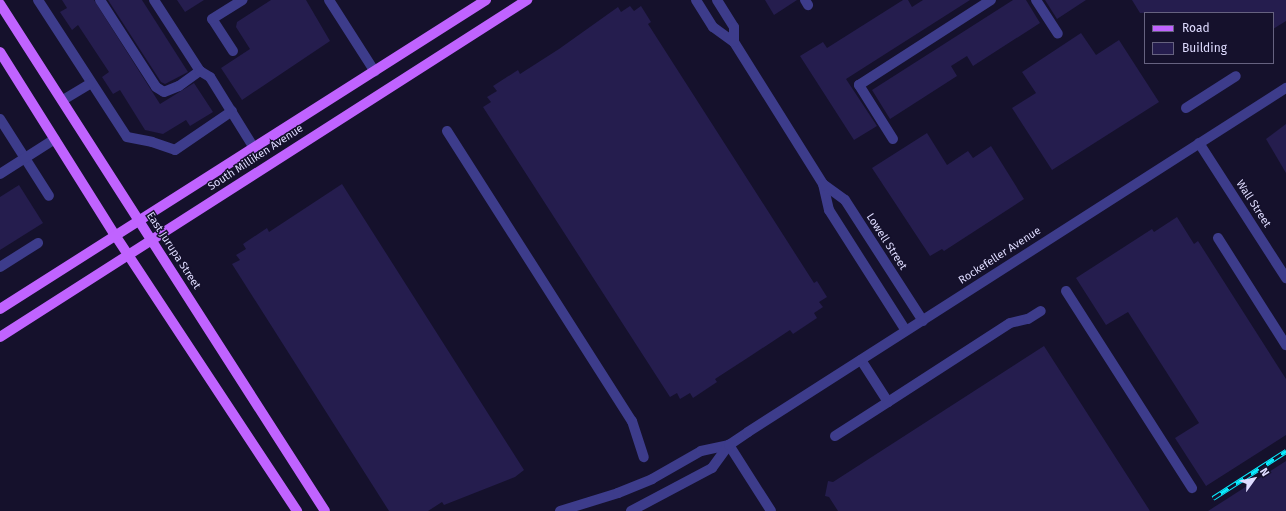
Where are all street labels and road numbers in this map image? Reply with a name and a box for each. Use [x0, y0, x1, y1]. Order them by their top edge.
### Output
street label: South Milliken Avenue [206, 122, 306, 194]
street label: Wall Street [1233, 178, 1273, 230]
street label: East Jurupa Street [143, 210, 203, 292]
street label: Lowell Street [863, 211, 909, 273]
street label: Rockefeller Avenue [956, 225, 1044, 287]

